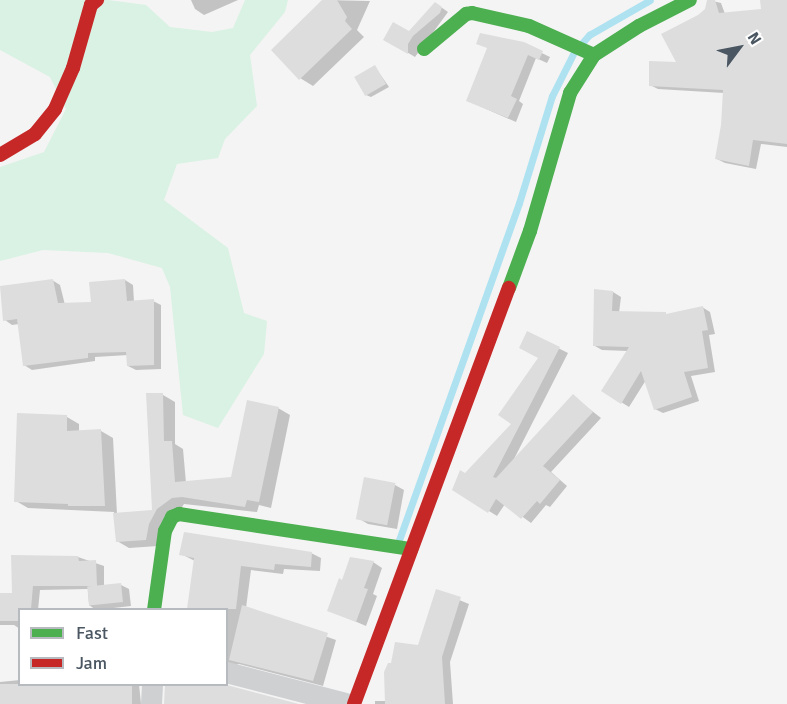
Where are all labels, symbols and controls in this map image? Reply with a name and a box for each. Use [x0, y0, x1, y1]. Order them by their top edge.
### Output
north arrow [709, 18, 769, 78]
text: N [743, 28, 766, 48]
legend [18, 608, 228, 686]
text: Fast [76, 622, 108, 644]
text: Jam [76, 652, 107, 674]

